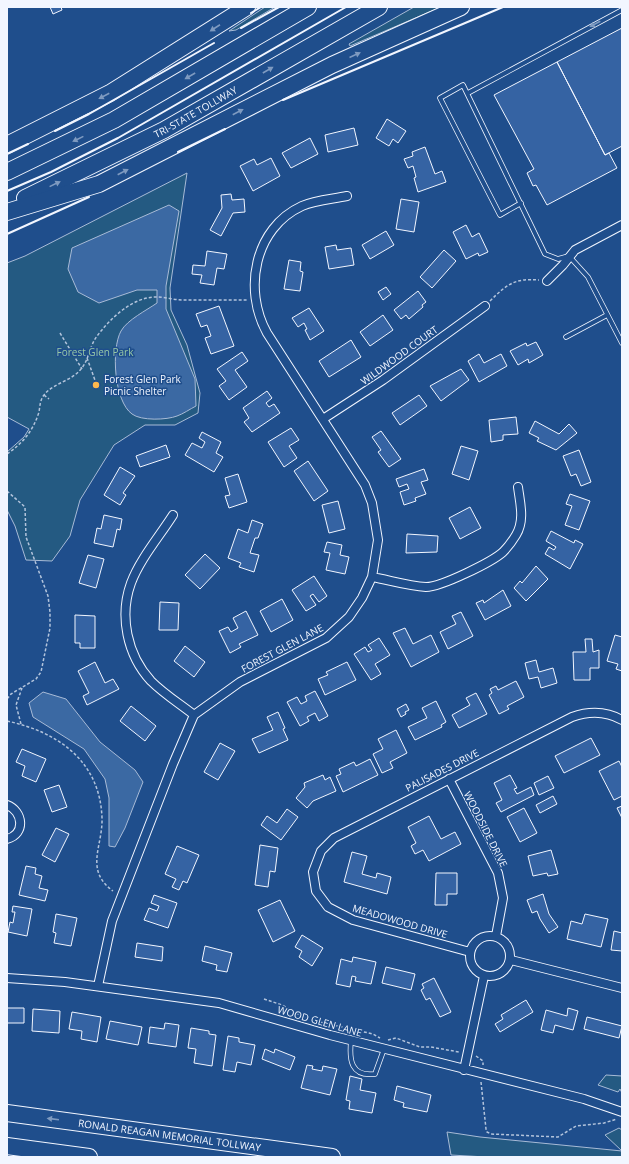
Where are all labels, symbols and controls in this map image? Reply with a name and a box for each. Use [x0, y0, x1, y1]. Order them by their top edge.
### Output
one-way arrow [590, 21, 601, 28]
one-way arrow [209, 25, 221, 32]
one-way arrow [349, 51, 361, 58]
one-way arrow [262, 66, 274, 73]
one-way arrow [184, 73, 196, 80]
street label: TRI-STATE TOLLWAY [151, 82, 240, 141]
one-way arrow [98, 93, 110, 99]
one-way arrow [233, 109, 244, 115]
one-way arrow [72, 136, 84, 142]
one-way arrow [117, 169, 129, 175]
one-way arrow [49, 181, 60, 187]
street label: WILDWOOD COURT [358, 322, 441, 388]
park label: Forest Glen Park [57, 345, 134, 359]
place label: Forest Glen Park Picnic Shelter [104, 372, 182, 398]
marker: Forest Glen Park Picnic Shelter [91, 380, 101, 390]
street label: FOREST GLEN LANE [239, 620, 325, 676]
street label: PALISADES DRIVE [403, 745, 481, 795]
street label: WOODSIDE DRIVE [461, 789, 511, 869]
street label: MEADOWOOD DRIVE [351, 901, 449, 941]
street label: WOOD GLEN LANE [276, 1002, 364, 1040]
one-way arrow [47, 1116, 59, 1122]
street label: RONALD REAGAN MEMORIAL TOLLWAY [77, 1116, 262, 1154]

